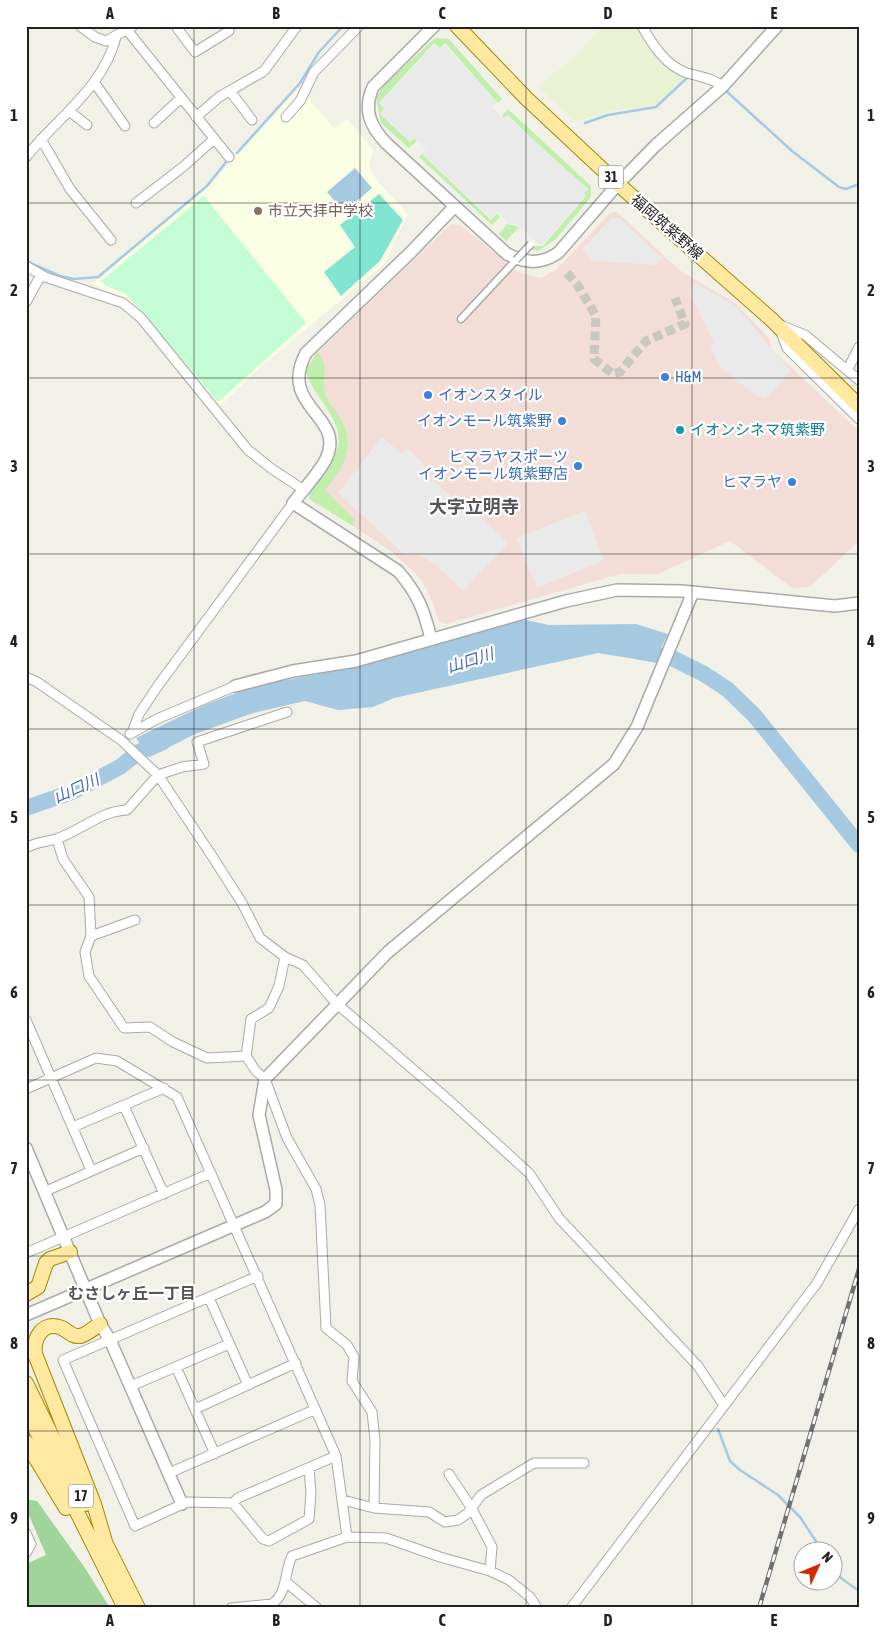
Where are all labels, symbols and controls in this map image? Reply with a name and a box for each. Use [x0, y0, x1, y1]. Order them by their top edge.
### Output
text: A [105, 4, 114, 22]
text: B [272, 4, 280, 22]
text: C [438, 4, 446, 22]
text: D [604, 4, 613, 22]
text: E [771, 4, 778, 22]
text: 1 [10, 106, 18, 124]
text: 1 [867, 106, 875, 124]
road number: 31 [598, 166, 624, 188]
street label: 福岡筑紫野線 [628, 191, 707, 263]
place label: 市立天拝中学校 [268, 202, 373, 219]
marker: 市立天拝中学校 [252, 205, 264, 217]
text: 2 [10, 281, 18, 299]
text: 2 [867, 281, 875, 299]
place label: H&M [675, 368, 702, 385]
marker: H&M [659, 371, 671, 383]
place label: イオンスタイル [438, 386, 543, 403]
marker: イオンスタイル [422, 389, 434, 401]
place label: イオンモール筑紫野 [417, 412, 552, 429]
marker: イオンモール筑紫野 [556, 415, 568, 427]
place label: イオンシネマ筑紫野 [690, 421, 825, 438]
marker: イオンシネマ筑紫野 [674, 424, 686, 436]
place label: ヒマラヤスポーツ イオンモール筑紫野店 [418, 448, 568, 482]
text: 3 [10, 457, 18, 475]
text: 3 [867, 457, 875, 475]
marker: ヒマラヤスポーツ イオンモール筑紫野店 [572, 460, 584, 472]
place label: ヒマラヤ [722, 473, 782, 490]
marker: ヒマラヤ [786, 476, 798, 488]
district label: 大字立明寺 [429, 496, 519, 517]
text: 4 [9, 632, 18, 650]
text: 4 [866, 632, 875, 650]
water label: 山口川 [444, 643, 498, 676]
water label: 山口川 [50, 769, 103, 806]
text: 5 [10, 808, 18, 826]
text: 5 [867, 808, 875, 826]
text: 6 [10, 983, 18, 1001]
text: 6 [867, 983, 875, 1001]
text: 7 [10, 1159, 18, 1177]
text: 7 [867, 1159, 875, 1177]
district label: むさしヶ丘一丁目 [68, 1284, 196, 1302]
text: 8 [10, 1334, 18, 1352]
text: 8 [867, 1334, 875, 1352]
road number: 17 [68, 1484, 94, 1508]
text: 9 [10, 1509, 18, 1527]
text: 9 [867, 1509, 875, 1527]
north arrow [792, 1542, 842, 1592]
text: N [819, 1548, 836, 1565]
text: A [105, 1611, 114, 1629]
text: B [272, 1611, 280, 1629]
text: C [438, 1611, 446, 1629]
text: D [604, 1611, 613, 1629]
text: E [771, 1611, 778, 1629]

